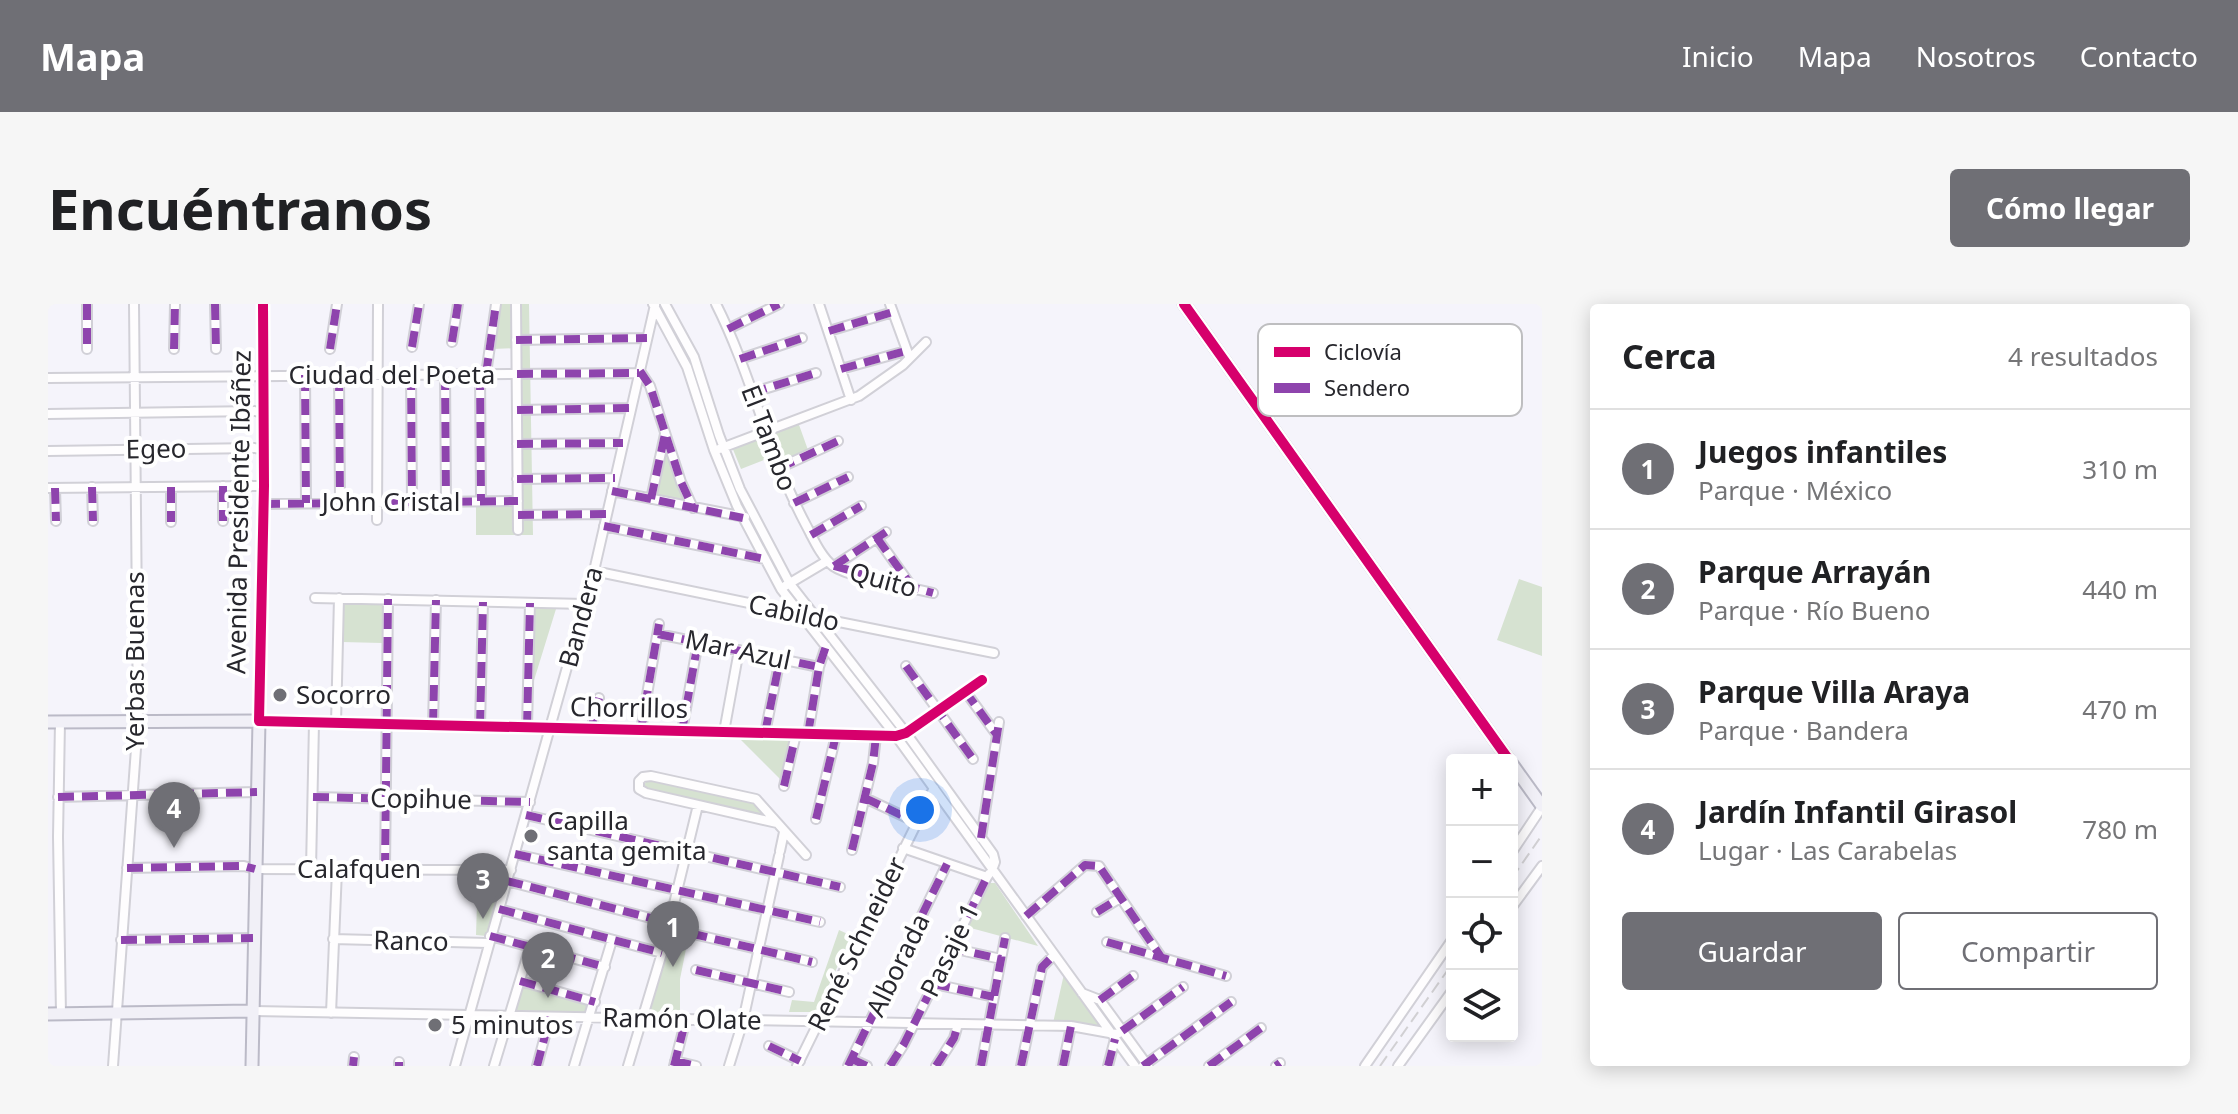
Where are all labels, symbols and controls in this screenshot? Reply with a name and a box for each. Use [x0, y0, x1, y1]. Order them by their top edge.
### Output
text: Mapa [40, 30, 145, 82]
text: Inicio [1682, 37, 1754, 75]
text: Mapa [1798, 37, 1872, 75]
text: Nosotros [1916, 37, 2036, 75]
text: Contacto [2080, 37, 2198, 75]
button: Cómo llegar [1950, 169, 2190, 247]
text: Encuéntranos [48, 170, 432, 246]
legend [1258, 324, 1522, 416]
text: Cerca [1622, 333, 1717, 379]
text: Ciclovía [1324, 336, 1402, 366]
text: 4 resultados [2008, 338, 2158, 374]
street label: Avenida Presidente Ibáñez [217, 350, 259, 674]
street label: Ciudad del Poeta [289, 356, 495, 392]
text: Sendero [1324, 372, 1410, 402]
street label: El Tambo [733, 379, 807, 496]
street label: Egeo [125, 429, 187, 467]
text: Juegos infantiles [1698, 431, 1947, 472]
text: 1 [1641, 451, 1655, 487]
text: 310 m [2082, 451, 2158, 487]
text: Parque · México [1698, 472, 1892, 508]
street label: John Cristal [319, 483, 460, 519]
text: Parque Arrayán [1698, 551, 1931, 592]
street label: Quito [846, 553, 921, 605]
street label: Bandera [549, 562, 611, 671]
street label: Yerbas Buenas [116, 571, 152, 751]
text: 2 [1641, 571, 1655, 607]
text: 440 m [2082, 571, 2158, 607]
street label: Cabildo [745, 585, 843, 639]
text: Parque · Río Bueno [1698, 592, 1931, 628]
street label: Mar Azul [682, 620, 794, 678]
text: Parque Villa Araya [1698, 671, 1970, 712]
place label: Socorro [296, 676, 391, 712]
marker: Socorro [271, 686, 289, 704]
street label: Chorrillos [570, 688, 688, 726]
text: 3 [1641, 691, 1655, 727]
text: 470 m [2082, 691, 2158, 727]
text: Parque · Bandera [1698, 712, 1909, 748]
map controls [1446, 754, 1518, 1042]
button: + [1446, 754, 1518, 826]
street label: Copihue [370, 779, 472, 817]
pin: 4 [148, 782, 200, 848]
your location [900, 790, 940, 830]
text: Jardín Infantil Girasol [1698, 791, 2017, 832]
place label: Capilla santa gemita [547, 802, 706, 868]
text: 4 [1641, 811, 1655, 847]
text: 780 m [2082, 811, 2158, 847]
button: − [1446, 826, 1518, 898]
marker: Capilla santa gemita [522, 827, 540, 845]
text: Lugar · Las Carabelas [1698, 832, 1957, 868]
street label: Calafquen [297, 850, 421, 886]
street label: René Schneider [798, 850, 914, 1037]
pin: 3 [457, 853, 509, 919]
street label: Pasaje 1 [911, 897, 987, 1003]
button: locate [1446, 898, 1518, 970]
pin: 1 [647, 901, 699, 967]
street label: Alborada [857, 907, 937, 1022]
button: Guardar [1622, 912, 1882, 990]
button: Compartir [1898, 912, 2158, 990]
street label: Ranco [373, 921, 449, 959]
pin: 2 [522, 932, 574, 998]
button: layers [1446, 970, 1518, 1042]
street label: Ramón Olate [602, 999, 762, 1037]
place label: 5 minutos [451, 1006, 573, 1042]
marker: 5 minutos [426, 1016, 444, 1034]

